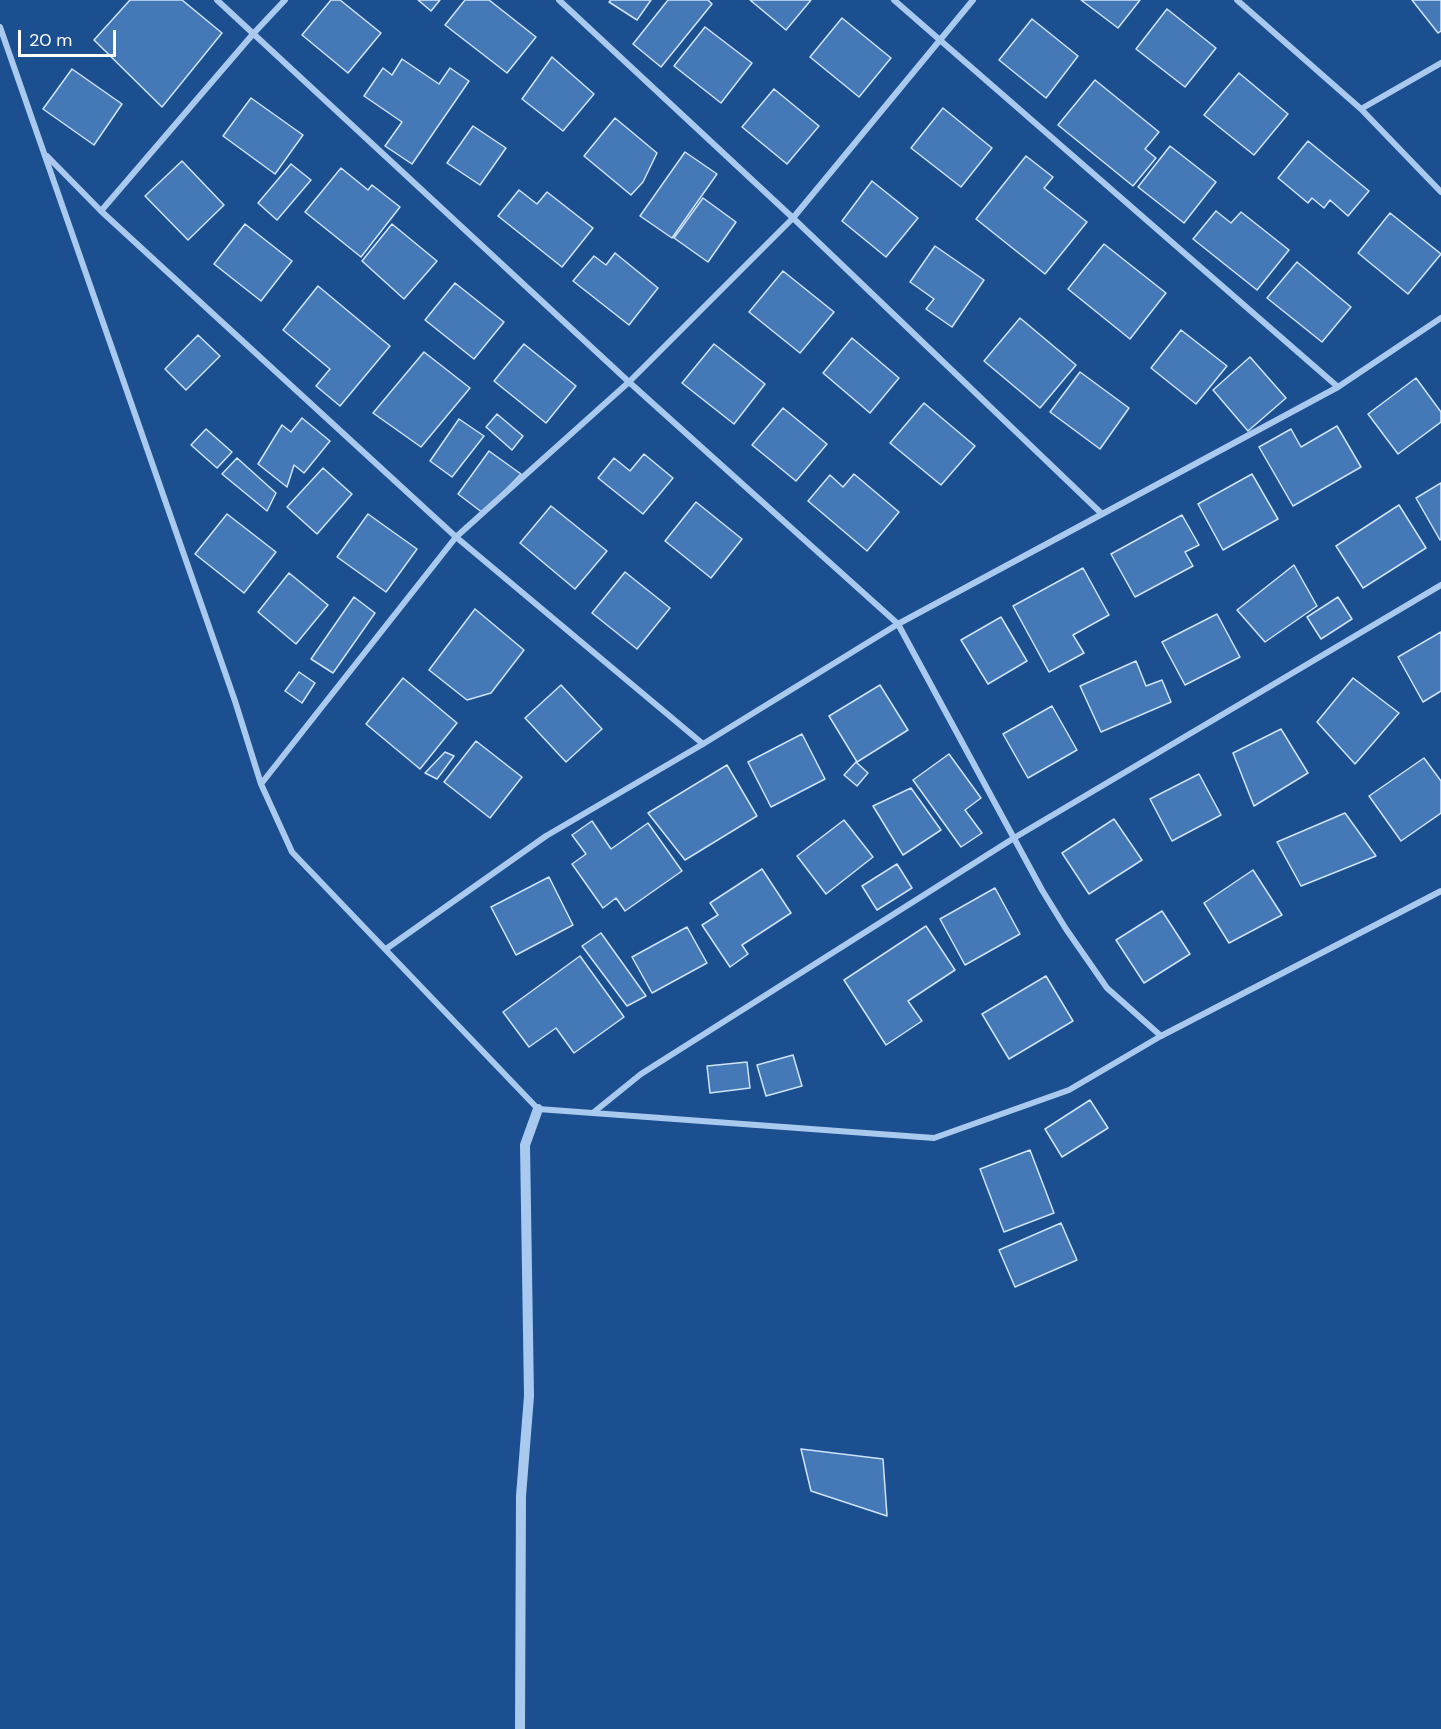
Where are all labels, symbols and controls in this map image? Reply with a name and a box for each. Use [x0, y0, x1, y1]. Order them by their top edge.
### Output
scale bar [21, 18, 118, 56]
text: 20 m [29, 28, 72, 52]

